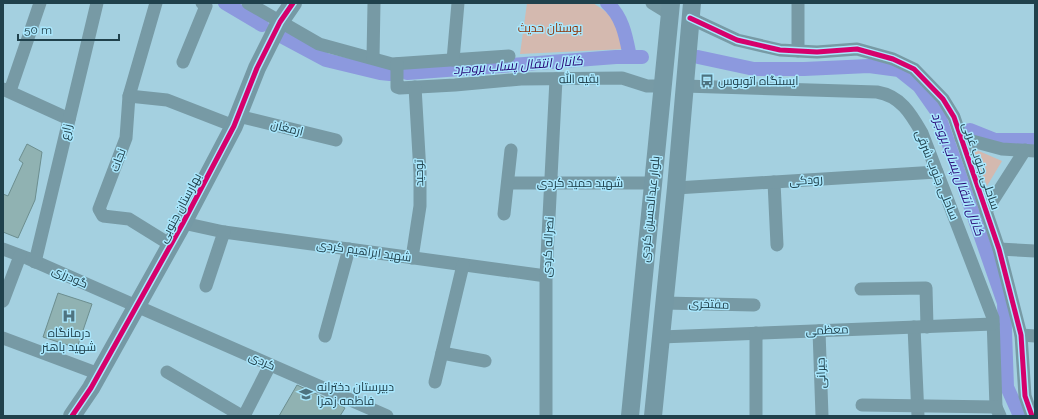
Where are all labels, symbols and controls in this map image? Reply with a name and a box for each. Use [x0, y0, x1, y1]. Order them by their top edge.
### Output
scale bar [18, 16, 119, 42]
park label: بوستان حدیث [518, 21, 582, 35]
text: 50 m [24, 23, 52, 37]
water label: کانال انتقال پساب بروجرد [453, 53, 584, 78]
street label: بقیه الله [559, 71, 599, 86]
bus stop icon: ایستگاه اتوبوس [699, 73, 715, 89]
place label: ایستگاه اتوبوس [718, 74, 798, 88]
water label: کانال انتقال پساب بروجرد [928, 110, 988, 239]
street label: ارمغان [269, 117, 305, 139]
street label: ساحلی جنوب غربی [959, 120, 1003, 212]
street label: زارع [57, 123, 76, 142]
street label: ساحلی جنوب شرقی [913, 128, 961, 222]
street label: نجات [107, 147, 129, 173]
street label: بلوار عبدالحسین کردی [637, 155, 663, 263]
street label: توحید [412, 159, 426, 186]
street label: بهارستان جنوبی [156, 171, 204, 245]
street label: رودکی [789, 172, 823, 188]
street label: شهید حمید کردی [537, 176, 623, 190]
street label: نصراله کردی [539, 216, 557, 278]
street label: شهید ابراهیم کردی [315, 237, 412, 266]
street label: گودرزی [50, 263, 90, 291]
street label: مفتخری [689, 296, 729, 312]
hospital icon: درمانگاه شهید باهنر [61, 308, 77, 324]
street label: معظمی [805, 322, 849, 338]
place label: درمانگاه شهید باهنر [41, 326, 96, 354]
street label: کردی [247, 349, 277, 373]
street label: جیرانی [813, 357, 829, 389]
place label: دبیرستان دخترانه فاطمه زهرا [317, 380, 394, 408]
school or university icon: دبیرستان دخترانه فاطمه زهرا [298, 386, 314, 402]

